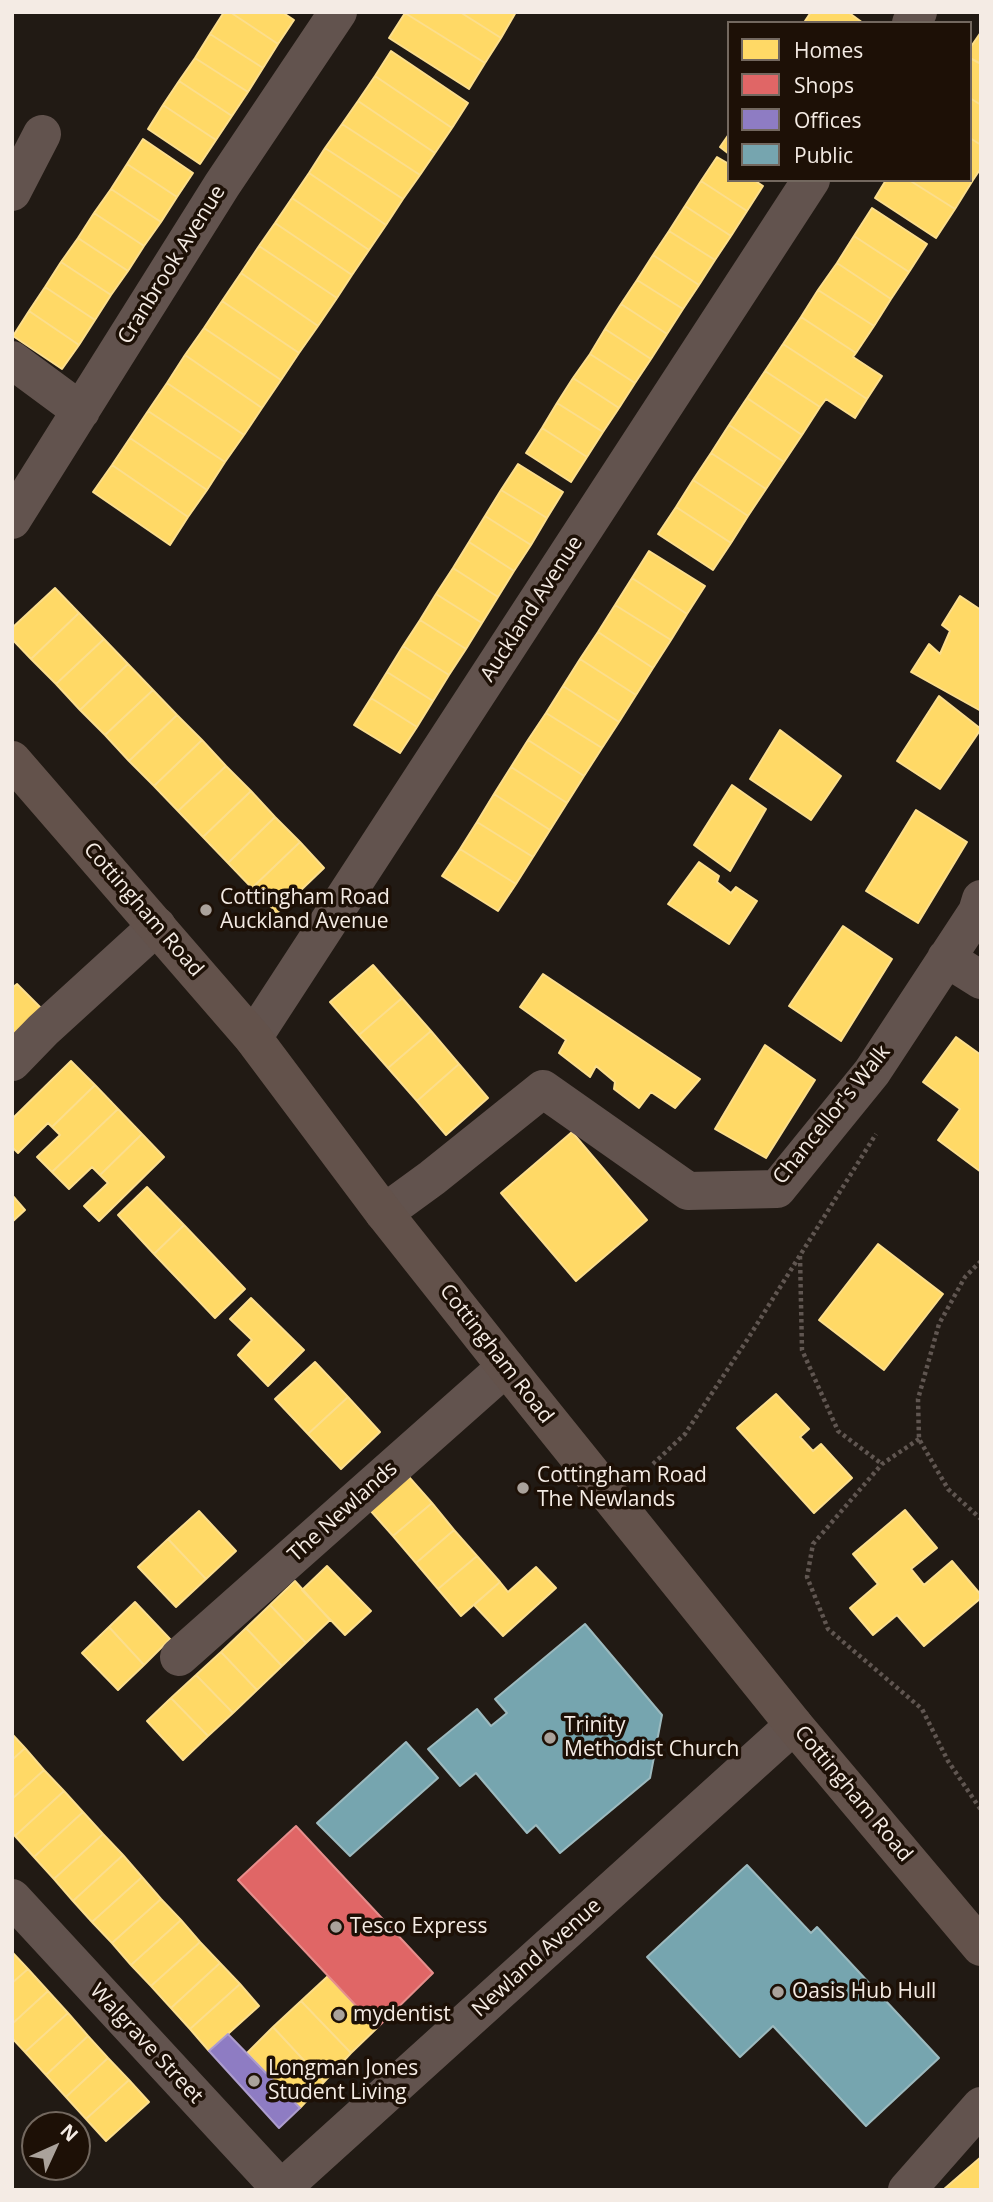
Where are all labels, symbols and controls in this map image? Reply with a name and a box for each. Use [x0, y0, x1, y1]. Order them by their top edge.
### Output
legend [727, 21, 972, 182]
text: Homes [794, 36, 863, 64]
text: Shops [794, 71, 854, 99]
text: Offices [794, 106, 862, 134]
text: Public [794, 141, 853, 169]
street label: Cranbrook Avenue [113, 181, 231, 349]
street label: Auckland Avenue [476, 531, 588, 687]
street label: Cottingham Road [78, 838, 208, 982]
place label: Cottingham Road Auckland Avenue [220, 885, 390, 935]
marker: Cottingham Road Auckland Avenue [198, 902, 214, 918]
street label: Chancellor's Walk [768, 1040, 896, 1190]
street label: Cottingham Road [434, 1279, 558, 1429]
street label: The Newlands [283, 1456, 403, 1568]
place label: Cottingham Road The Newlands [537, 1463, 707, 1513]
marker: Cottingham Road The Newlands [515, 1480, 531, 1496]
place label: Trinity Methodist Church [564, 1713, 739, 1763]
street label: Cottingham Road [789, 1721, 917, 1867]
marker: Trinity Methodist Church [542, 1730, 558, 1746]
street label: Newland Avenue [467, 1893, 607, 2023]
place label: Tesco Express [350, 1914, 487, 1940]
marker: Tesco Express [328, 1919, 344, 1935]
street label: Walgrave Street [84, 1979, 208, 2109]
place label: Oasis Hub Hull [792, 1979, 936, 2005]
marker: Oasis Hub Hull [770, 1984, 786, 2000]
place label: mydentist [353, 2002, 451, 2028]
marker: mydentist [331, 2007, 347, 2023]
place label: Longman Jones Student Living [268, 2056, 418, 2106]
marker: Longman Jones Student Living [246, 2073, 262, 2089]
north arrow [21, 2111, 91, 2181]
text: N [55, 2118, 84, 2147]

